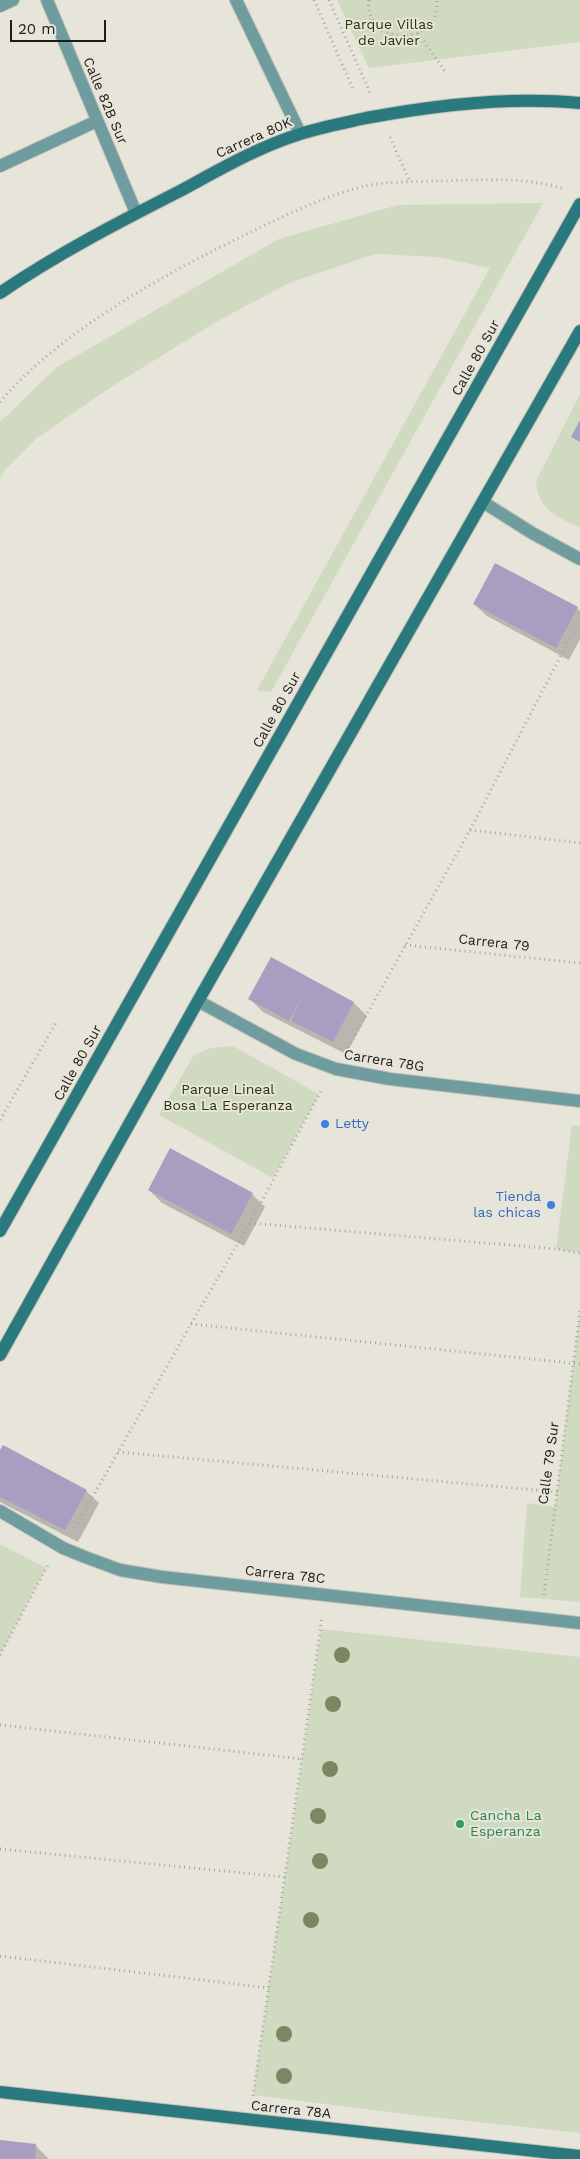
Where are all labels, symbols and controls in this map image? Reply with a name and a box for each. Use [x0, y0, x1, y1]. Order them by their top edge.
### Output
scale bar [12, 10, 109, 42]
park label: Parque Villas de Javier [345, 17, 433, 49]
text: 20 m [18, 20, 56, 38]
street label: Calle 82B Sur [79, 55, 131, 147]
street label: Carrera 80K [213, 114, 295, 162]
street label: Calle 80 Sur [448, 317, 504, 399]
street label: Calle 80 Sur [249, 669, 305, 751]
street label: Carrera 79 [458, 931, 530, 955]
street label: Calle 80 Sur [50, 1022, 106, 1104]
street label: Carrera 78G [343, 1046, 425, 1076]
park label: Parque Lineal Bosa La Esperanza [163, 1082, 293, 1114]
place label: Letty [335, 1116, 369, 1132]
marker: Letty [319, 1118, 331, 1130]
place label: Tienda las chicas [473, 1189, 541, 1222]
marker: Tienda las chicas [545, 1199, 557, 1211]
street label: Calle 79 Sur [535, 1421, 563, 1505]
street label: Carrera 78C [244, 1562, 326, 1588]
place label: Cancha La Esperanza [470, 1808, 542, 1840]
marker: Cancha La Esperanza [454, 1818, 466, 1830]
street label: Carrera 78A [250, 2097, 332, 2123]

